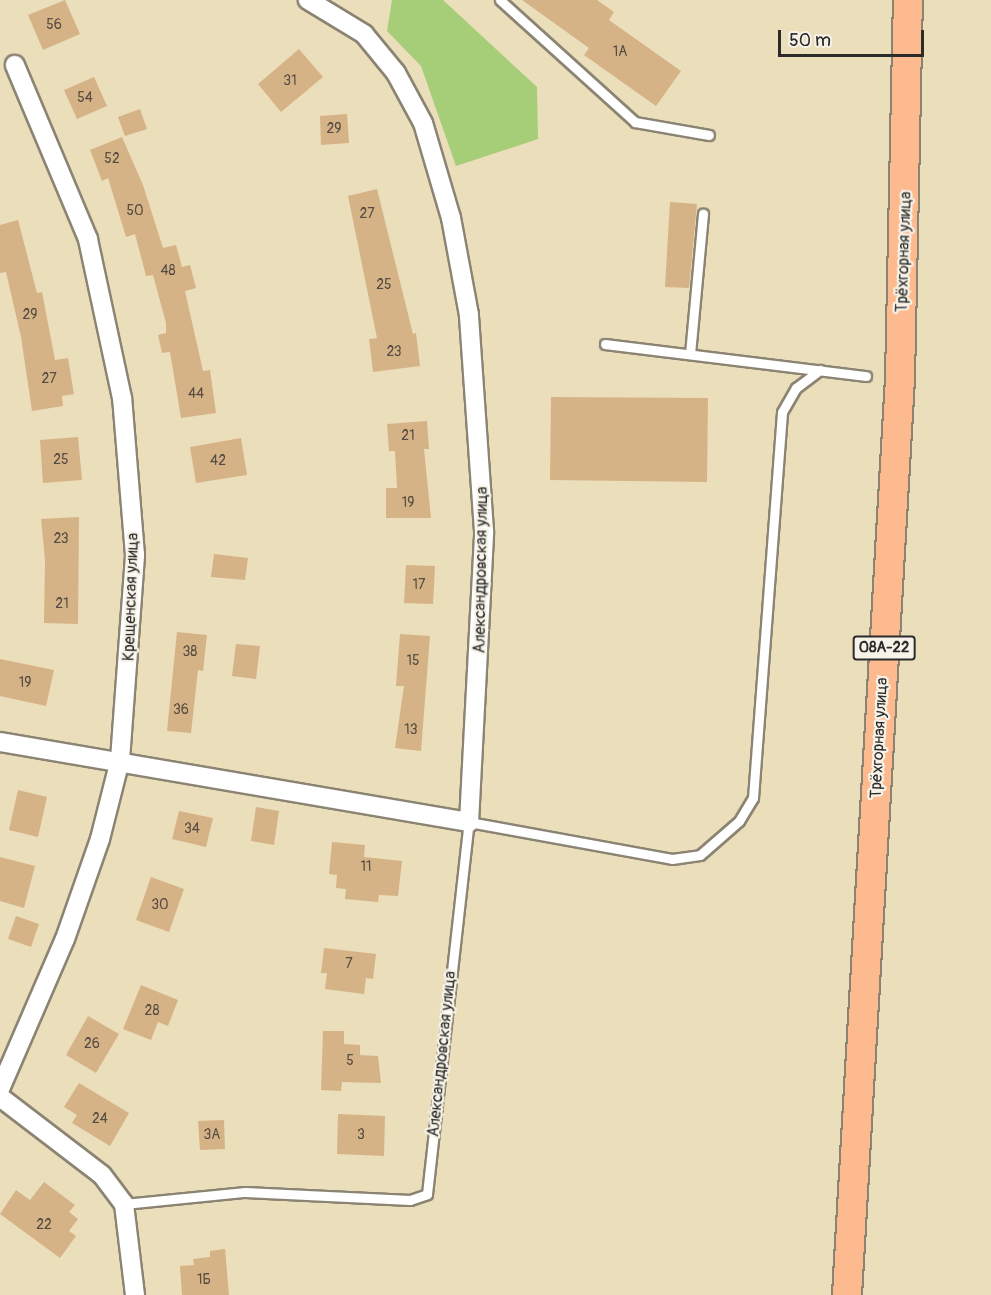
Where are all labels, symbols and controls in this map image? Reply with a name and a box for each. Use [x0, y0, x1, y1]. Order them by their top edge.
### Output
house number: 56 [46, 17, 62, 33]
scale bar [781, 18, 926, 56]
text: 50 m [789, 29, 831, 52]
house number: 1А [613, 44, 627, 60]
house number: 31 [283, 73, 297, 89]
house number: 54 [77, 90, 93, 106]
house number: 29 [326, 121, 342, 137]
house number: 52 [104, 151, 120, 167]
street label: Трёхгорная улица [892, 191, 916, 313]
house number: 50 [126, 203, 144, 219]
house number: 27 [359, 206, 375, 222]
house number: 48 [160, 263, 176, 279]
house number: 25 [376, 277, 392, 293]
house number: 29 [22, 307, 38, 323]
house number: 23 [386, 344, 402, 360]
house number: 27 [41, 371, 57, 387]
house number: 44 [188, 386, 204, 402]
house number: 21 [401, 428, 415, 444]
house number: 25 [53, 452, 69, 468]
house number: 42 [210, 453, 226, 469]
street label: Александровская улица [470, 486, 492, 654]
house number: 19 [402, 495, 414, 511]
house number: 23 [53, 531, 69, 547]
street label: Крещенская улица [119, 533, 143, 661]
house number: 17 [413, 577, 425, 593]
house number: 21 [55, 596, 69, 612]
road number: 08А-22 [852, 636, 916, 660]
house number: 38 [183, 644, 197, 660]
house number: 15 [406, 653, 420, 669]
house number: 19 [19, 675, 31, 691]
street label: Трёхгорная улица [866, 677, 892, 799]
house number: 36 [173, 702, 189, 718]
house number: 13 [404, 722, 418, 738]
house number: 34 [184, 821, 200, 837]
house number: 11 [361, 859, 371, 875]
house number: 30 [151, 897, 169, 913]
house number: 7 [345, 956, 353, 972]
street label: Александровская улица [424, 970, 460, 1138]
house number: 28 [145, 1003, 159, 1019]
house number: 26 [84, 1036, 100, 1052]
house number: 5 [346, 1053, 354, 1069]
house number: 24 [92, 1111, 108, 1127]
house number: 3А [204, 1127, 220, 1143]
house number: 3 [357, 1127, 365, 1143]
house number: 22 [36, 1217, 52, 1233]
house number: 1Б [197, 1272, 211, 1288]

